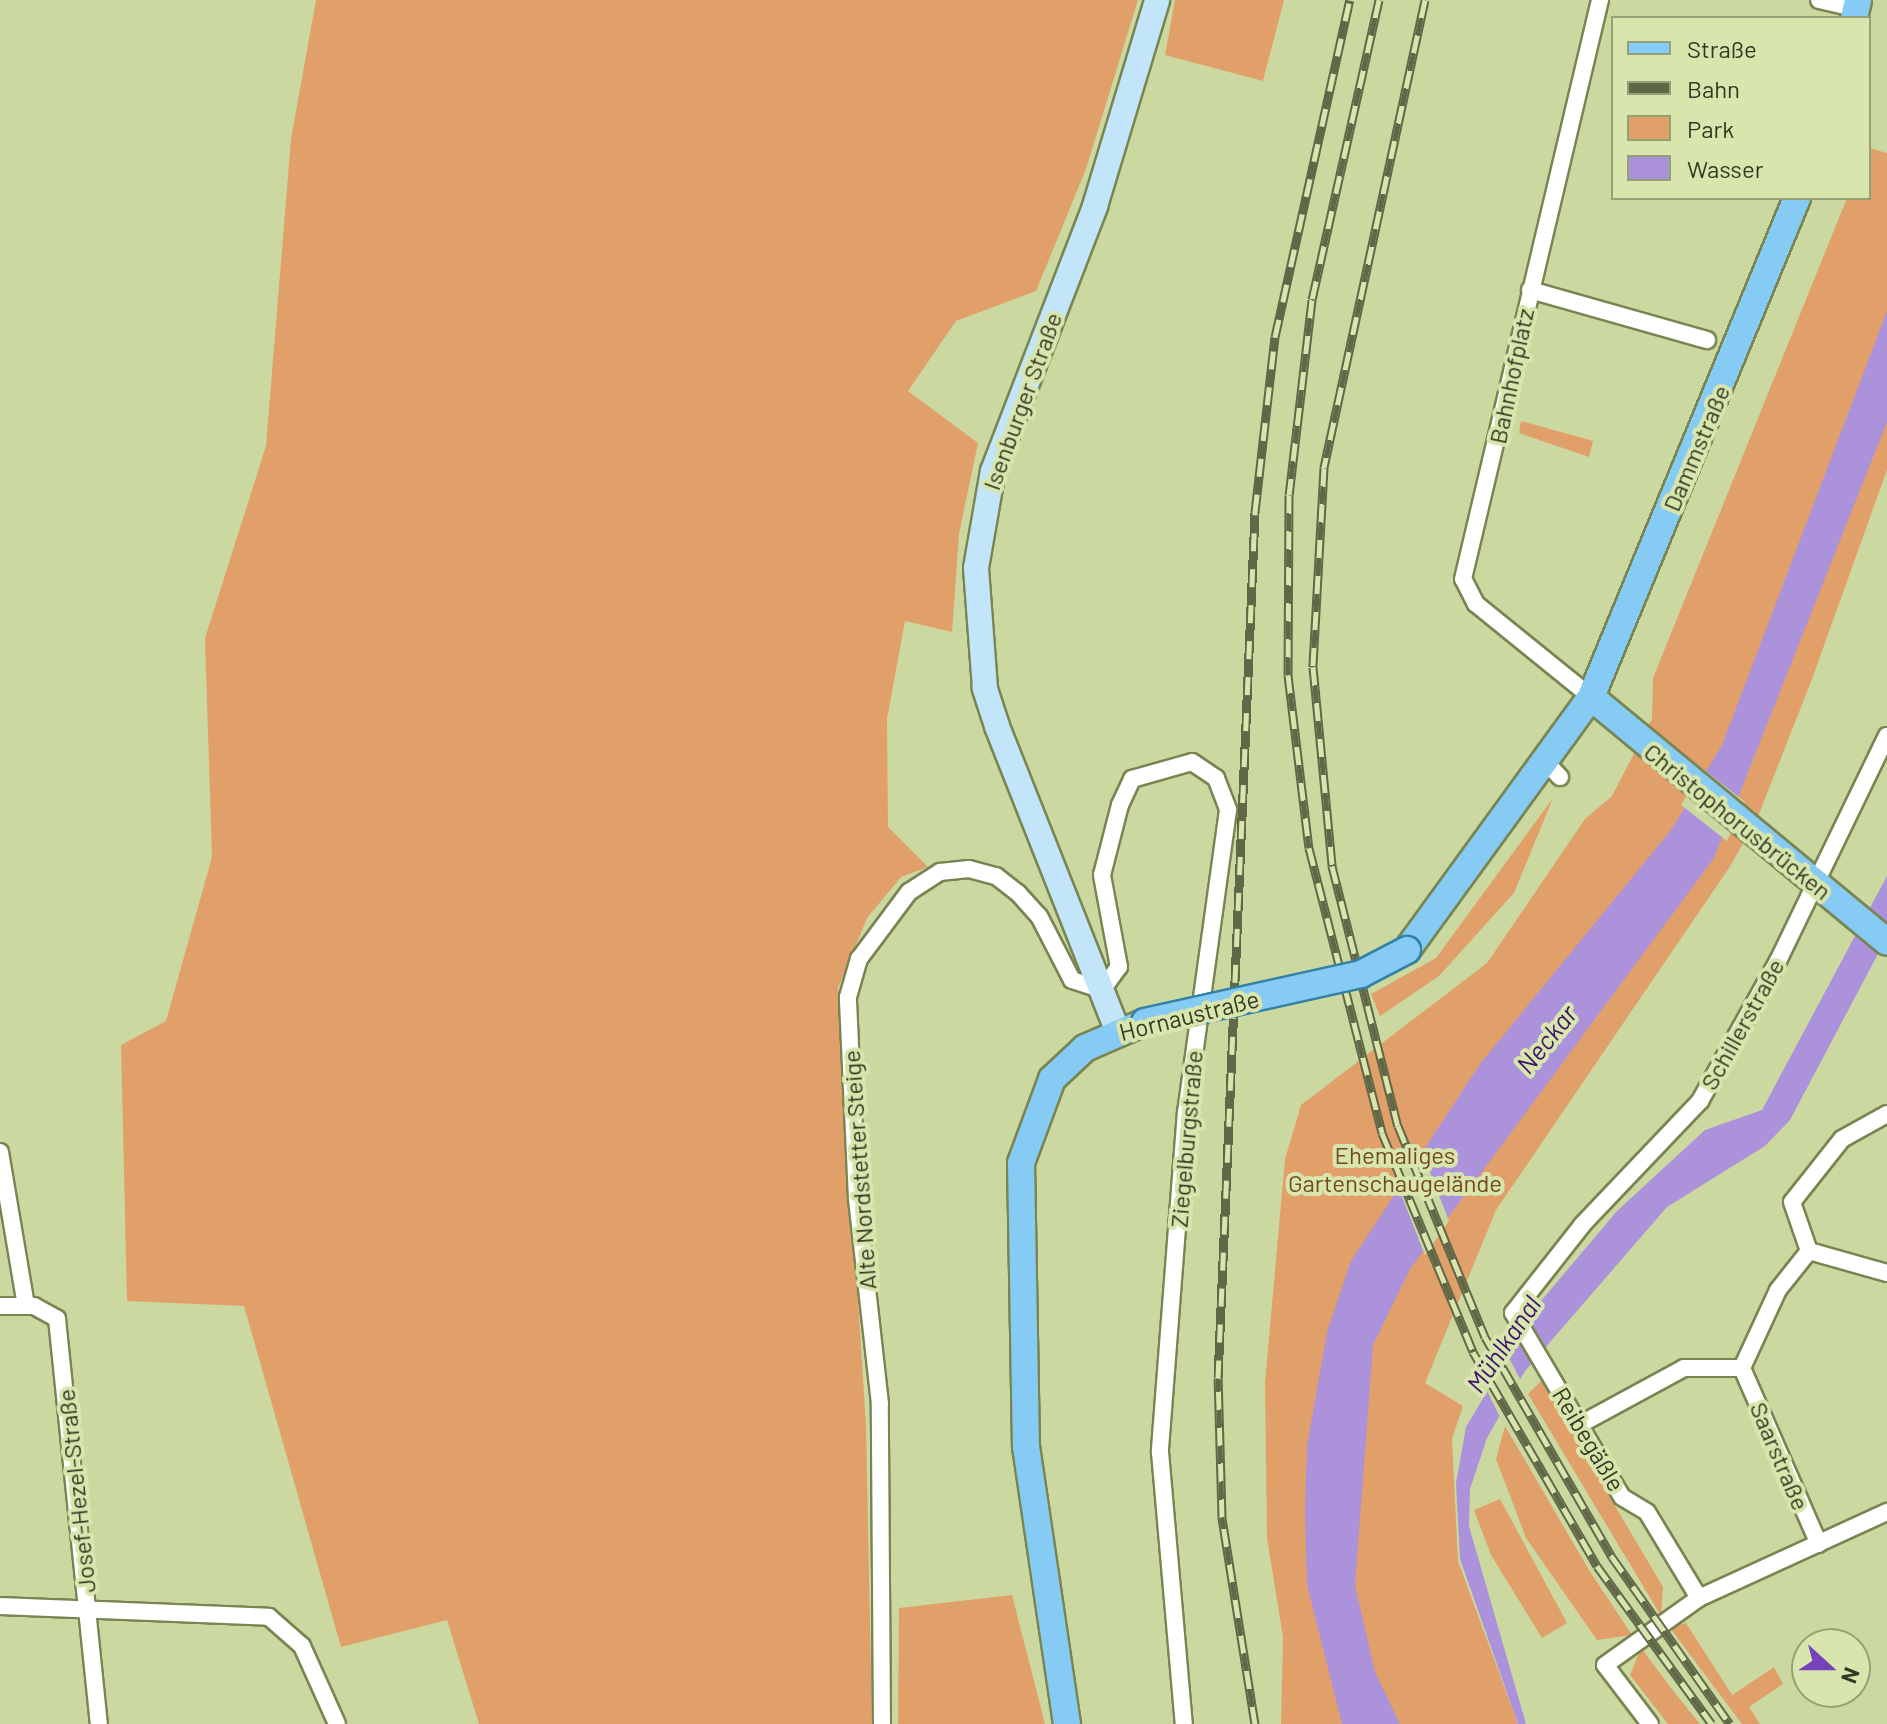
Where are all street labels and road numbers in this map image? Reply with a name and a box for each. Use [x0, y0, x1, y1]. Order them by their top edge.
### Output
street label: Bahnhofplatz [1483, 306, 1539, 446]
street label: Isenburger Straße [977, 308, 1067, 494]
street label: Dammstraße [1657, 381, 1735, 515]
street label: Christophorusbrücken [1639, 737, 1837, 905]
street label: Schillerstraße [1694, 953, 1790, 1095]
street label: Hornaustraße [1116, 984, 1262, 1046]
street label: Alte Nordstetter Steige [836, 1049, 882, 1291]
street label: Ziegelburgstraße [1164, 1049, 1208, 1229]
street label: Reibegäßle [1547, 1382, 1631, 1496]
street label: Josef-Hezel-Straße [51, 1388, 101, 1594]
street label: Saarstraße [1744, 1398, 1816, 1514]

